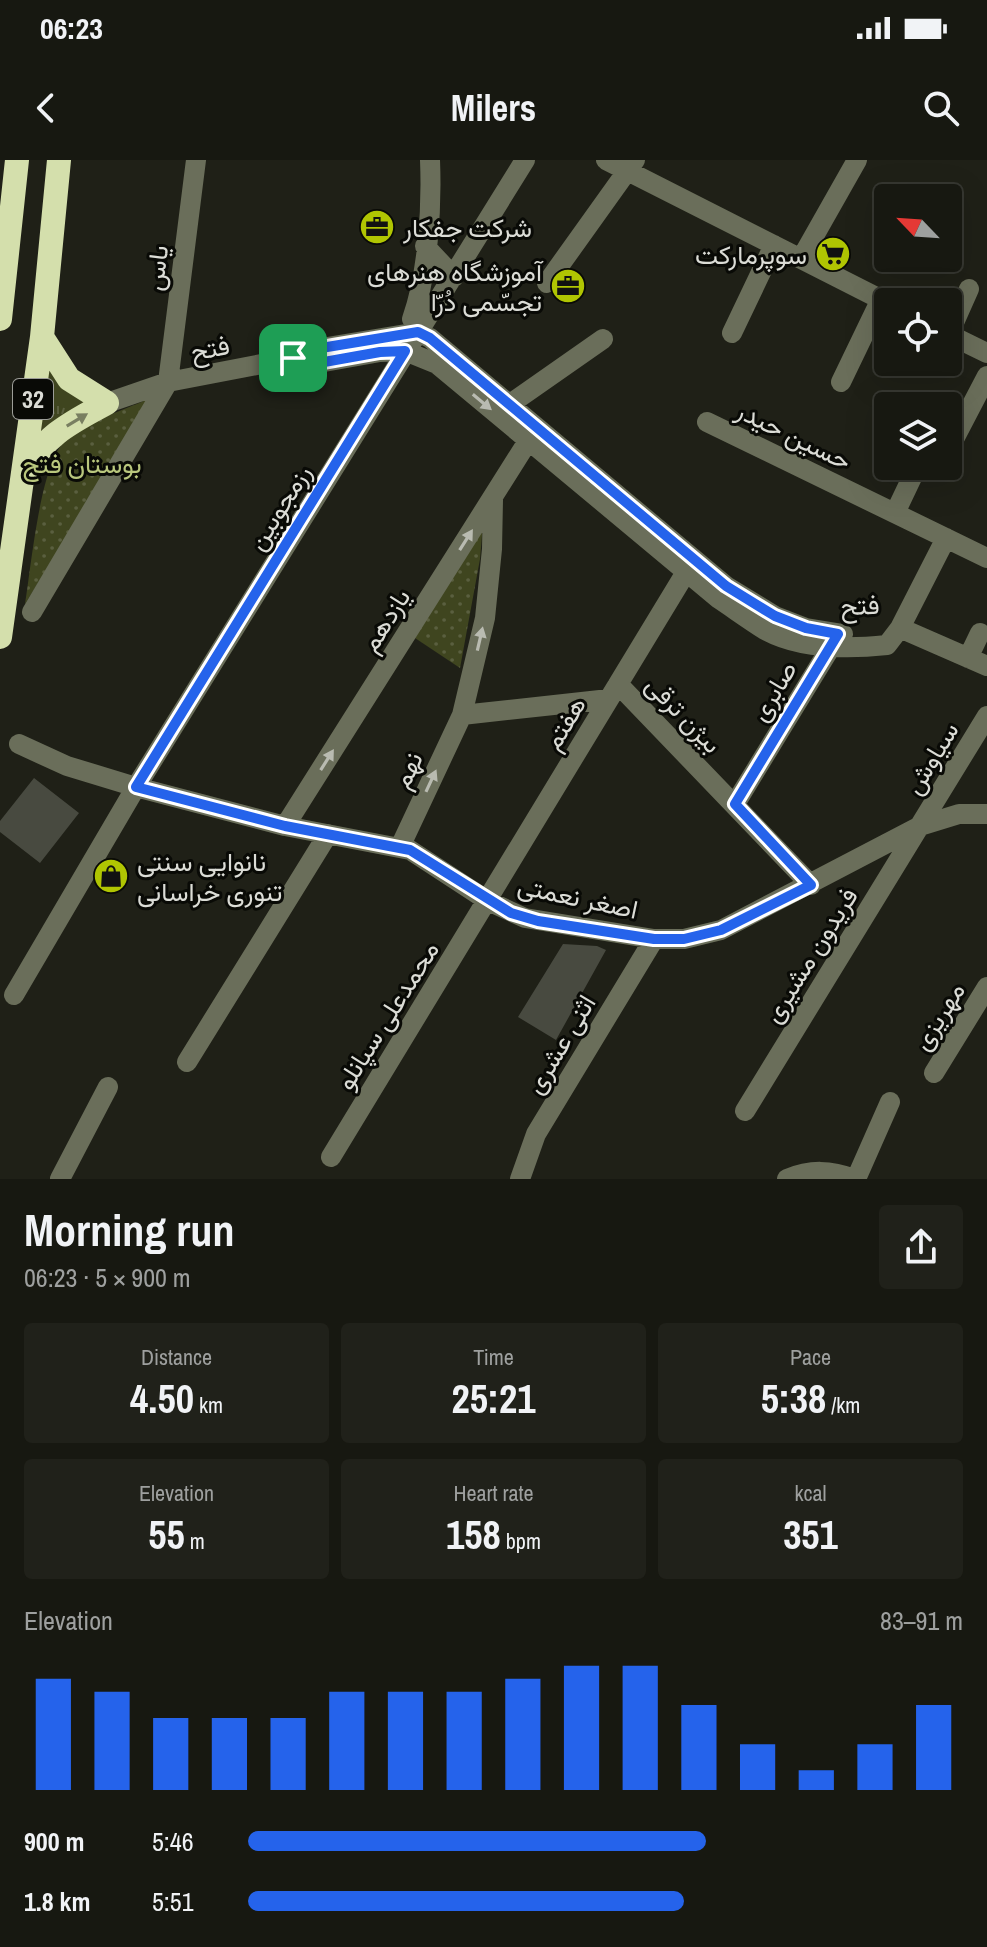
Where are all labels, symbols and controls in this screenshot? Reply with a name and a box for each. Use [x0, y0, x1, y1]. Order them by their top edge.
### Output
text: 06:23 [40, 8, 103, 48]
text: Milers [451, 84, 536, 132]
icon: back [24, 86, 68, 130]
icon: search [919, 86, 963, 130]
north arrow [874, 184, 962, 272]
map controls [874, 184, 962, 480]
office icon: شرکت جفکار [358, 208, 396, 246]
place label: شرکت جفکار [402, 210, 532, 245]
supermarket icon: سوپرمارکت [814, 235, 852, 273]
place label: سوپرمارکت [695, 237, 807, 273]
street label: یاس [136, 243, 176, 293]
place label: آموزشگاه هنرهای تجسّمی دُرّا [367, 254, 544, 319]
office icon: آموزشگاه هنرهای تجسّمی دُرّا [549, 267, 587, 305]
button: locate [874, 288, 962, 376]
pin [259, 324, 327, 392]
street label: فتح [187, 327, 233, 370]
icon: arrive [271, 336, 315, 380]
road number: 32 [13, 379, 53, 419]
street label: حسین حیدر [730, 392, 857, 478]
button: layers [874, 392, 962, 480]
one-way arrow [471, 393, 491, 410]
one-way arrow [66, 413, 88, 427]
park label: بوستان فتح [22, 446, 142, 482]
street label: رزمجوبین [239, 457, 319, 557]
one-way arrow [459, 529, 473, 551]
street label: یازدهم [352, 582, 418, 658]
street label: فتح [840, 587, 880, 624]
one-way arrow [474, 626, 487, 651]
street label: صابری [741, 654, 805, 728]
street label: بیژن ترقی [638, 667, 730, 761]
street label: هفتم [534, 690, 594, 756]
street label: سیاوش [896, 715, 966, 801]
street label: نهم [383, 746, 431, 794]
one-way arrow [319, 749, 333, 771]
one-way arrow [424, 769, 438, 793]
place label: نانوایی سنتی تنوری خراسانی [137, 844, 282, 909]
shop icon: نانوایی سنتی تنوری خراسانی [92, 857, 130, 895]
street label: اصغر نعمتی [515, 867, 641, 927]
street label: فریدون مشیری [755, 881, 865, 1029]
street label: محمدعلی سپانلو [327, 934, 447, 1096]
street label: مهریزی [903, 975, 973, 1057]
street label: اثنی عشری [517, 988, 603, 1100]
text: Morning run [24, 1200, 234, 1260]
button: share [879, 1205, 963, 1289]
text: 06:23 · 5 × 900 m [24, 1260, 191, 1295]
text: Distance [141, 1342, 212, 1372]
text: Time [473, 1342, 514, 1372]
text: Pace [790, 1342, 831, 1372]
text: 4.50 [130, 1372, 194, 1425]
text: 25:21 [452, 1372, 535, 1425]
text: 5:38 [761, 1372, 826, 1425]
text: km [194, 1390, 223, 1420]
text: /km [826, 1390, 860, 1420]
text: Elevation [139, 1478, 214, 1508]
text: Heart rate [453, 1478, 534, 1508]
text: kcal [794, 1478, 827, 1508]
text: 55 [148, 1508, 185, 1561]
text: 158 [446, 1508, 501, 1561]
text: 351 [783, 1508, 838, 1561]
text: m [185, 1526, 205, 1556]
text: bpm [501, 1526, 541, 1556]
text: Elevation [24, 1603, 113, 1638]
text: 83–91 m [880, 1603, 963, 1638]
text: 900 m [24, 1824, 84, 1859]
text: 5:46 [152, 1824, 194, 1859]
text: 1.8 km [24, 1884, 90, 1919]
text: 5:51 [152, 1884, 194, 1919]

